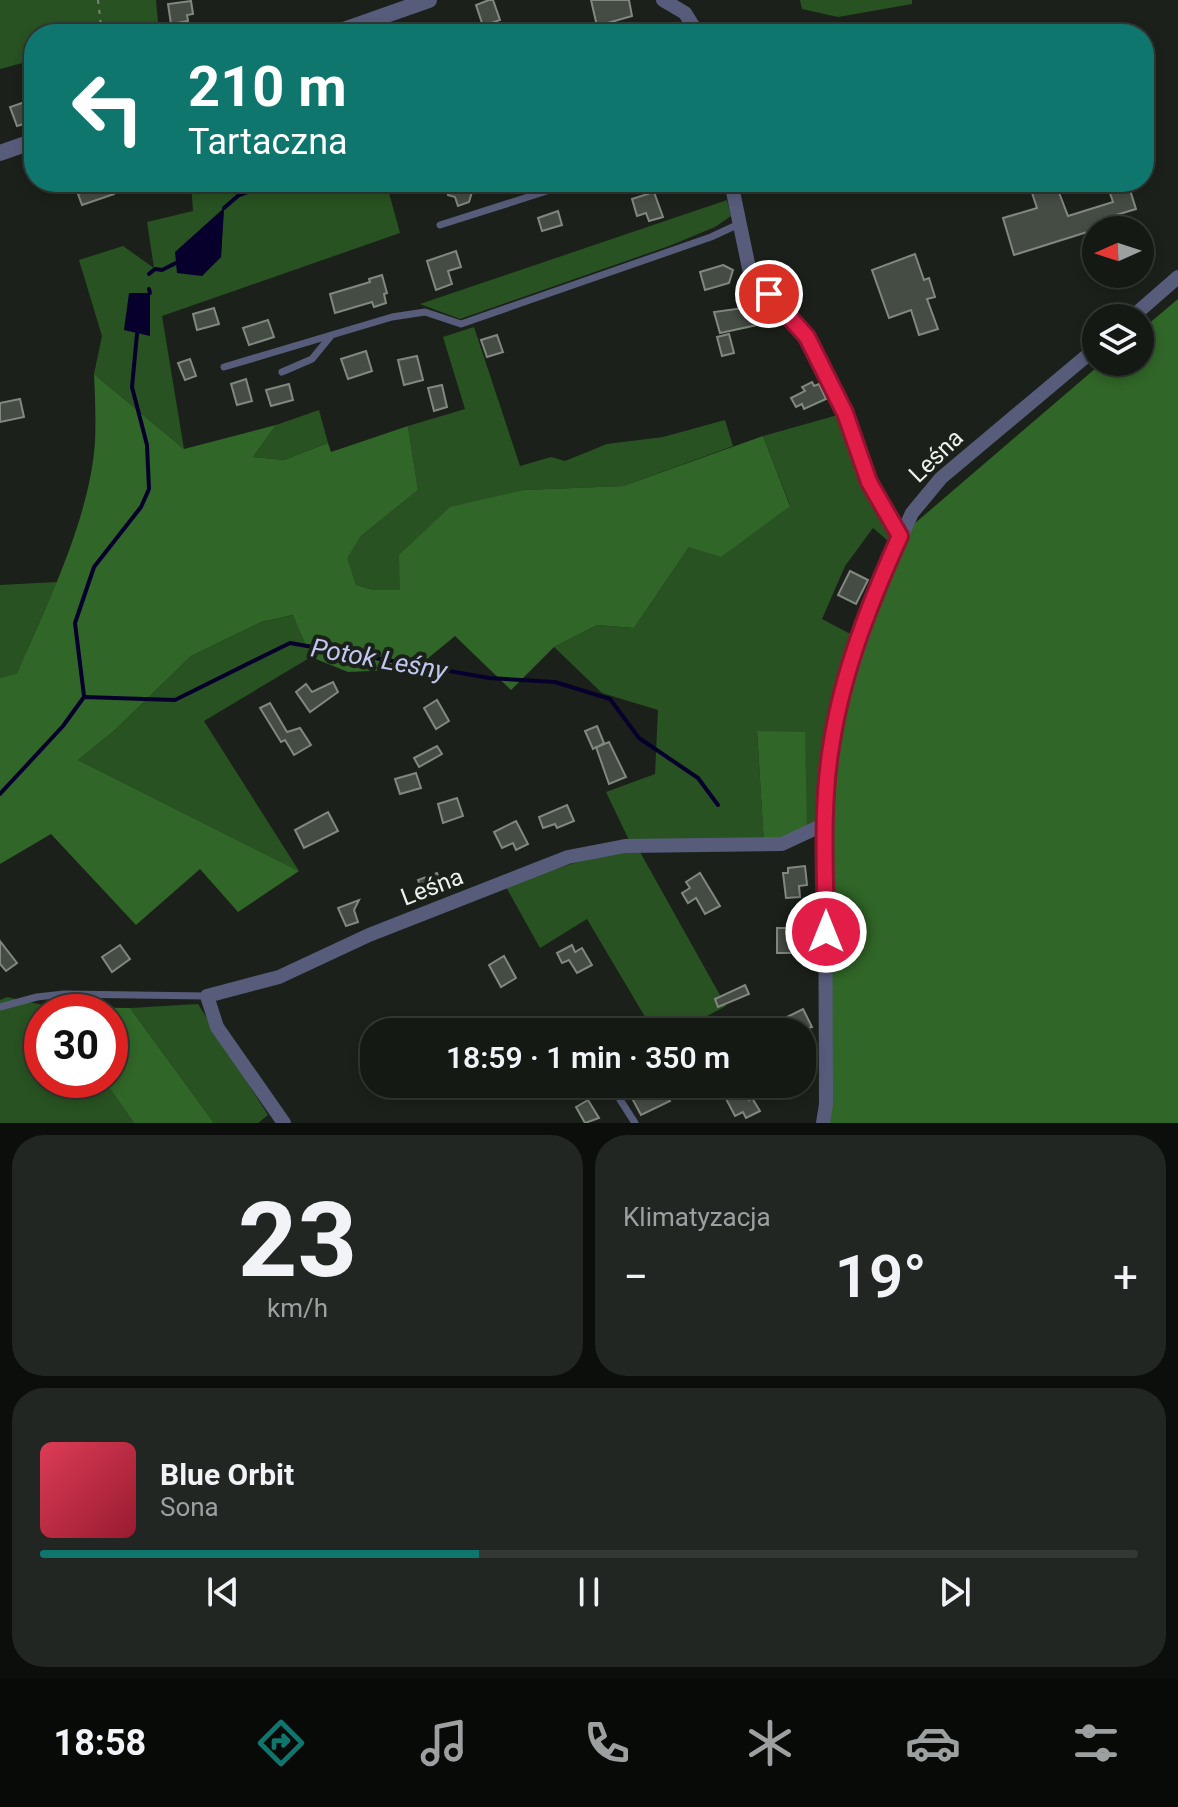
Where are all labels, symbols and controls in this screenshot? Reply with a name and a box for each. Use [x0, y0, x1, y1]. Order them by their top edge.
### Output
text: 210 m [188, 54, 347, 120]
icon: left [56, 56, 160, 160]
text: Tartaczna [188, 121, 348, 163]
north arrow [1082, 216, 1154, 288]
map controls [1082, 216, 1154, 376]
pin [735, 260, 803, 328]
icon: arrive [747, 272, 791, 316]
button: layers [1082, 304, 1154, 376]
street label: Leśna [903, 424, 969, 488]
water label: Potok Leśny [309, 632, 450, 686]
street label: Leśna [397, 862, 467, 912]
position arrow [784, 890, 868, 974]
speed limit sign: 30 [24, 994, 128, 1098]
text: 18:59 · 1 min · 350 m [446, 1040, 730, 1075]
text: 23 [238, 1180, 357, 1301]
text: Klimatyzacja [623, 1202, 771, 1232]
text: 19° [835, 1241, 926, 1312]
text: − [623, 1251, 648, 1303]
text: + [1113, 1251, 1138, 1303]
text: km/h [267, 1293, 328, 1323]
text: Blue Orbit [160, 1457, 294, 1492]
text: Sona [160, 1492, 219, 1522]
icon: previous [201, 1570, 245, 1614]
icon: pause [567, 1570, 611, 1614]
icon: next [933, 1570, 977, 1614]
icon: directions [253, 1715, 309, 1771]
icon: music [416, 1715, 472, 1771]
icon: phone [579, 1715, 635, 1771]
icon: climate [742, 1715, 798, 1771]
icon: car [905, 1715, 961, 1771]
icon: filters [1068, 1715, 1124, 1771]
text: 18:58 [54, 1722, 146, 1764]

